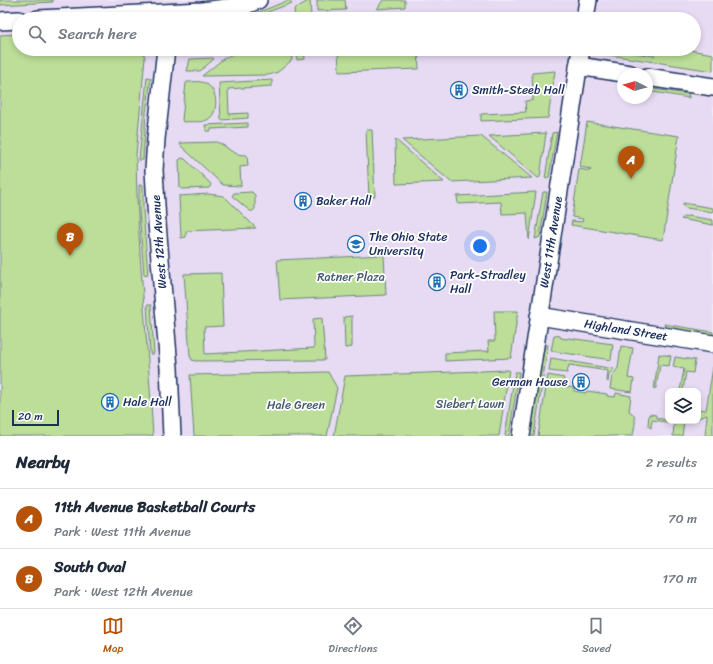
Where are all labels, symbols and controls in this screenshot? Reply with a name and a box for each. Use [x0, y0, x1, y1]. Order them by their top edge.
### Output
search box [12, 12, 701, 56]
text: Search here [58, 21, 137, 47]
icon: search [26, 23, 48, 45]
north arrow [617, 68, 653, 104]
place label: Smith-Steeb Hall [472, 79, 565, 101]
building icon: Smith-Steeb Hall [449, 80, 469, 100]
pin: A [618, 146, 644, 179]
place label: Baker Hall [316, 190, 372, 212]
building icon: Baker Hall [293, 191, 313, 211]
street label: West 12th Avenue [145, 194, 173, 290]
street label: West 11th Avenue [533, 195, 569, 289]
pin: B [57, 223, 83, 256]
place label: The Ohio State University [369, 226, 448, 262]
school or university icon: The Ohio State University [346, 234, 366, 254]
your location [470, 236, 490, 256]
place label: Park-Stradley Hall [450, 264, 526, 300]
park label: Ratner Plaza [317, 266, 385, 288]
building icon: Park-Stradley Hall [427, 272, 447, 292]
street label: Highland Street [583, 313, 669, 347]
place label: German House [492, 371, 568, 393]
building icon: German House [571, 372, 591, 392]
map controls [665, 388, 701, 424]
button: layers [665, 388, 701, 424]
place label: Hale Hall [123, 391, 172, 413]
building icon: Hale Hall [100, 392, 120, 412]
park label: Siebert Lawn [436, 393, 505, 415]
park label: Hale Green [267, 394, 326, 416]
text: 20 m [18, 407, 43, 426]
scale bar [12, 408, 59, 427]
text: Nearby [16, 447, 70, 477]
text: 2 results [646, 451, 697, 474]
text: 11th Avenue Basketball Courts [54, 494, 255, 520]
text: A [25, 507, 33, 530]
text: 70 m [668, 507, 697, 530]
text: Park · West 11th Avenue [54, 520, 191, 543]
text: South Oval [54, 554, 126, 580]
text: B [25, 567, 33, 590]
text: 170 m [662, 567, 697, 590]
text: Park · West 12th Avenue [54, 580, 193, 603]
tab: Map [102, 615, 124, 658]
tab: Directions [328, 615, 378, 658]
tab: Saved [582, 615, 611, 658]

